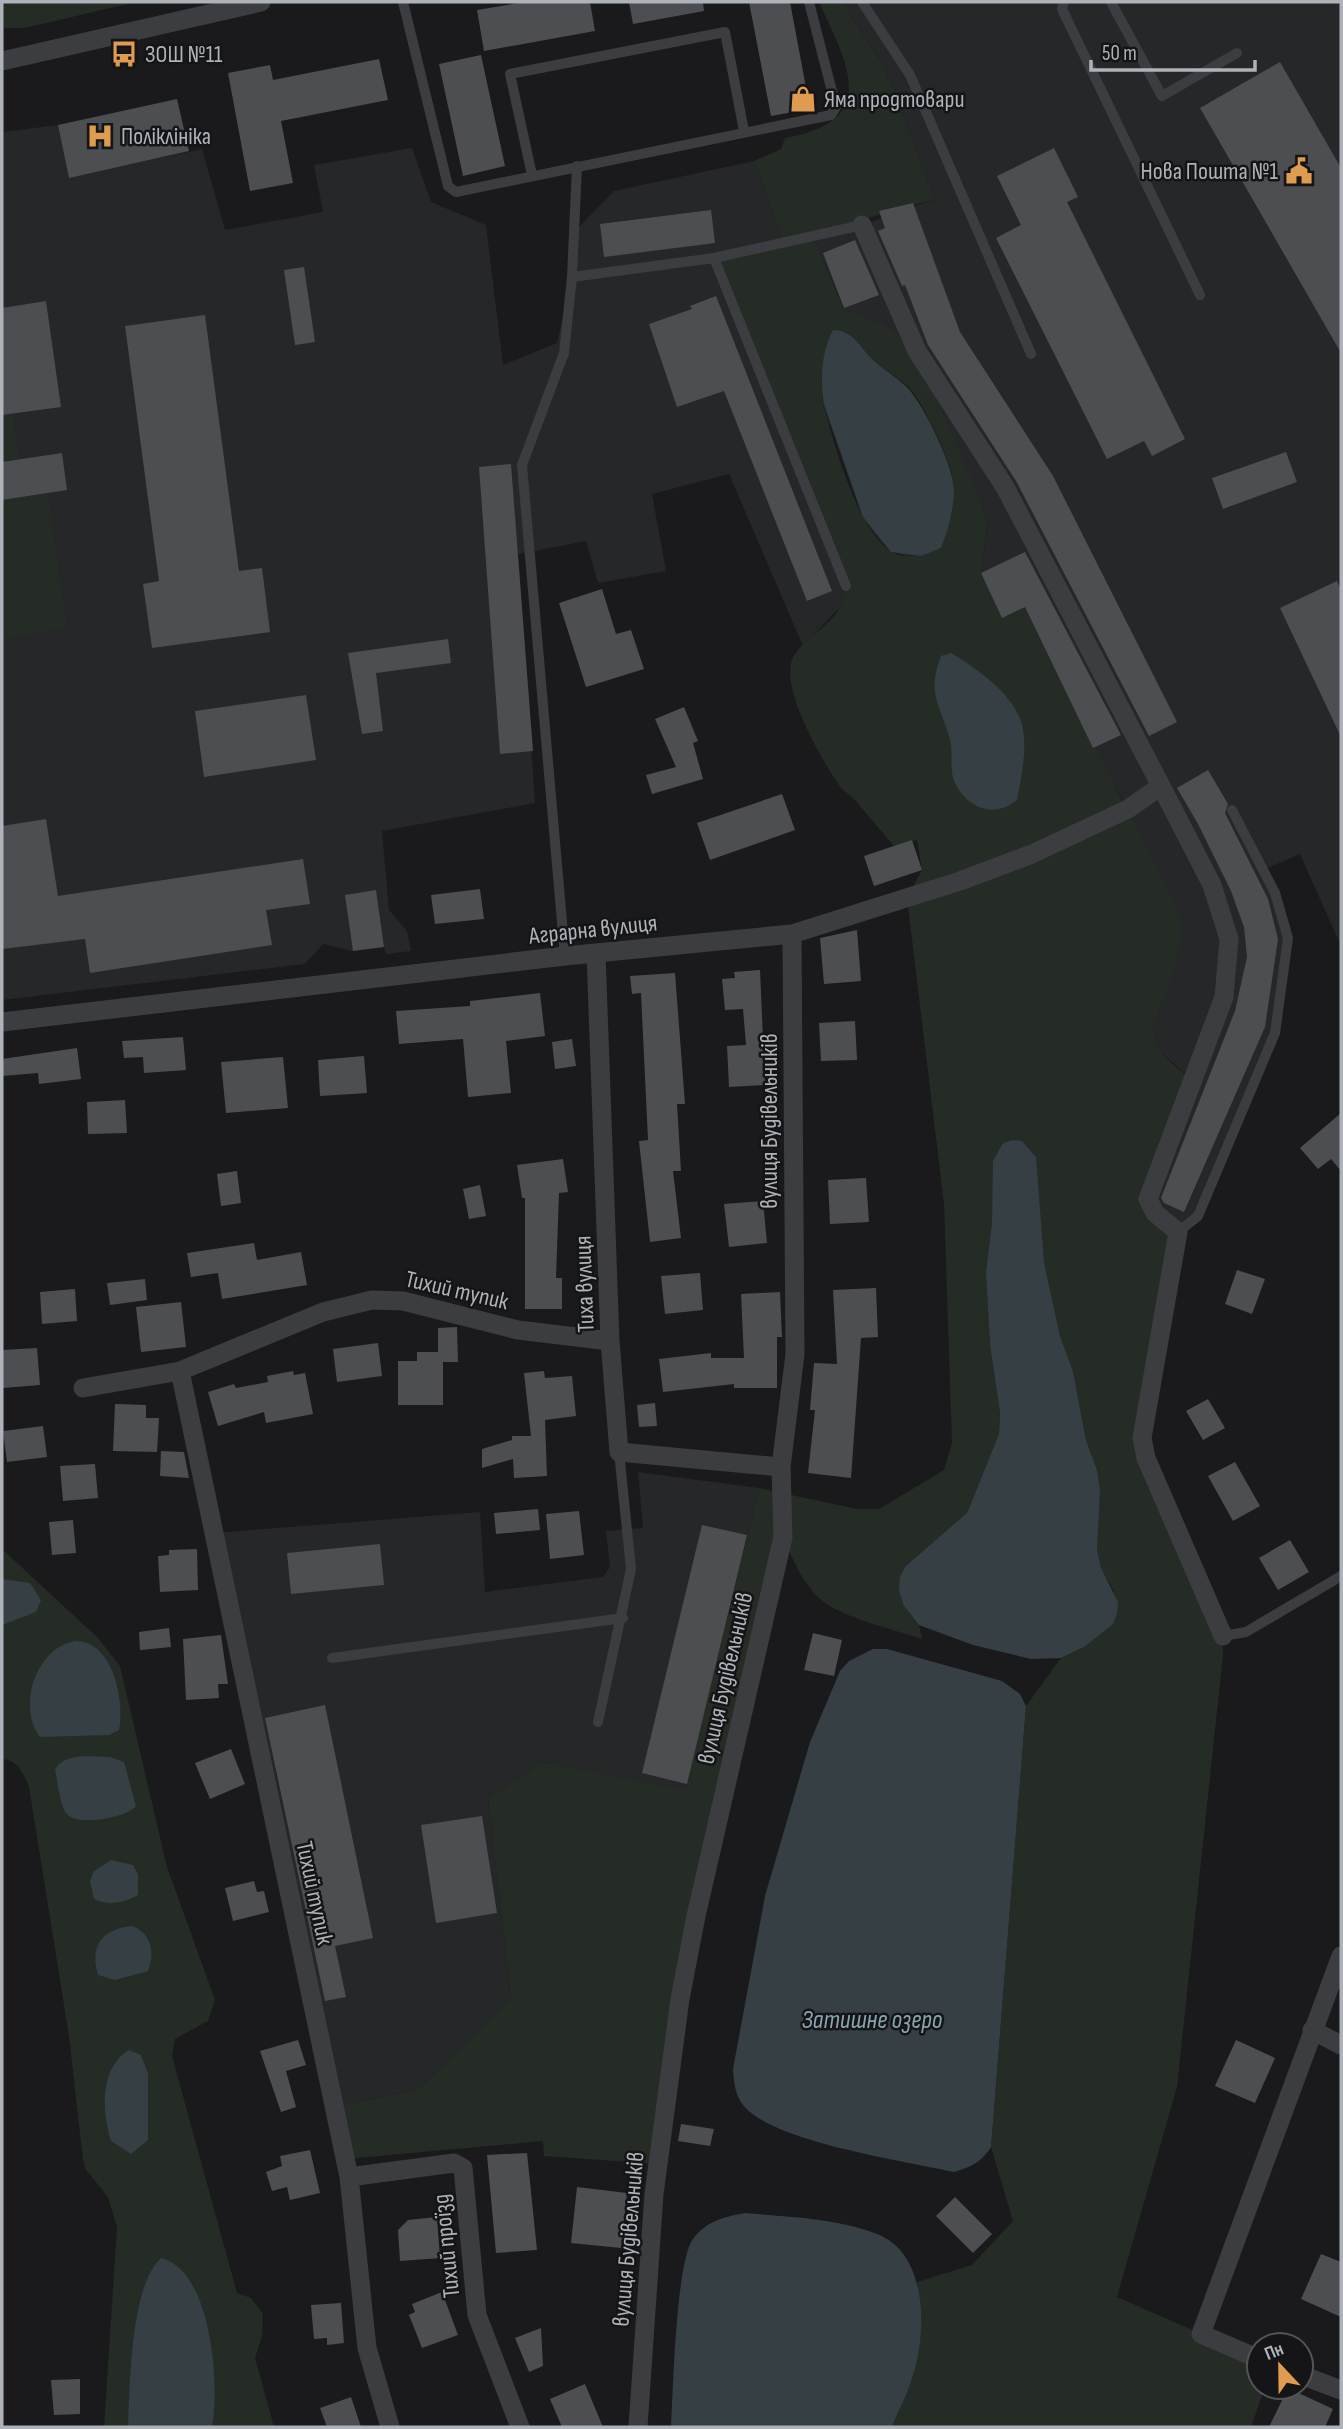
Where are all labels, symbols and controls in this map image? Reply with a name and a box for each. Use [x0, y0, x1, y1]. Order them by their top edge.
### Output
scale bar [1091, 28, 1256, 72]
bus stop icon: ЗОШ №11 [109, 39, 139, 69]
place label: ЗОШ №11 [145, 40, 223, 69]
text: 50 m [1102, 41, 1137, 66]
shop icon: Яма продтовари [788, 84, 818, 114]
place label: Яма продтовари [824, 85, 965, 114]
hospital icon: Поліклініка [85, 121, 115, 151]
place label: Поліклініка [121, 122, 211, 151]
public building icon: Нова Пошта №1 [1284, 156, 1314, 186]
place label: Нова Пошта №1 [1141, 157, 1279, 186]
street label: Аграрна вулиця [526, 908, 659, 951]
street label: вулиця Будівельників [755, 1033, 784, 1209]
street label: Тиха вулиця [568, 1235, 601, 1333]
street label: Тихий тупик [403, 1265, 512, 1317]
street label: вулиця Будівельників [692, 1589, 759, 1767]
street label: Тихий тупик [289, 1839, 340, 1948]
water label: Затишне озеро [802, 2005, 943, 2036]
street label: вулиця Будівельників [606, 2150, 651, 2328]
street label: Тихий проїзд [427, 2193, 466, 2299]
north arrow [1245, 2331, 1315, 2401]
text: Пн [1261, 2338, 1287, 2366]

